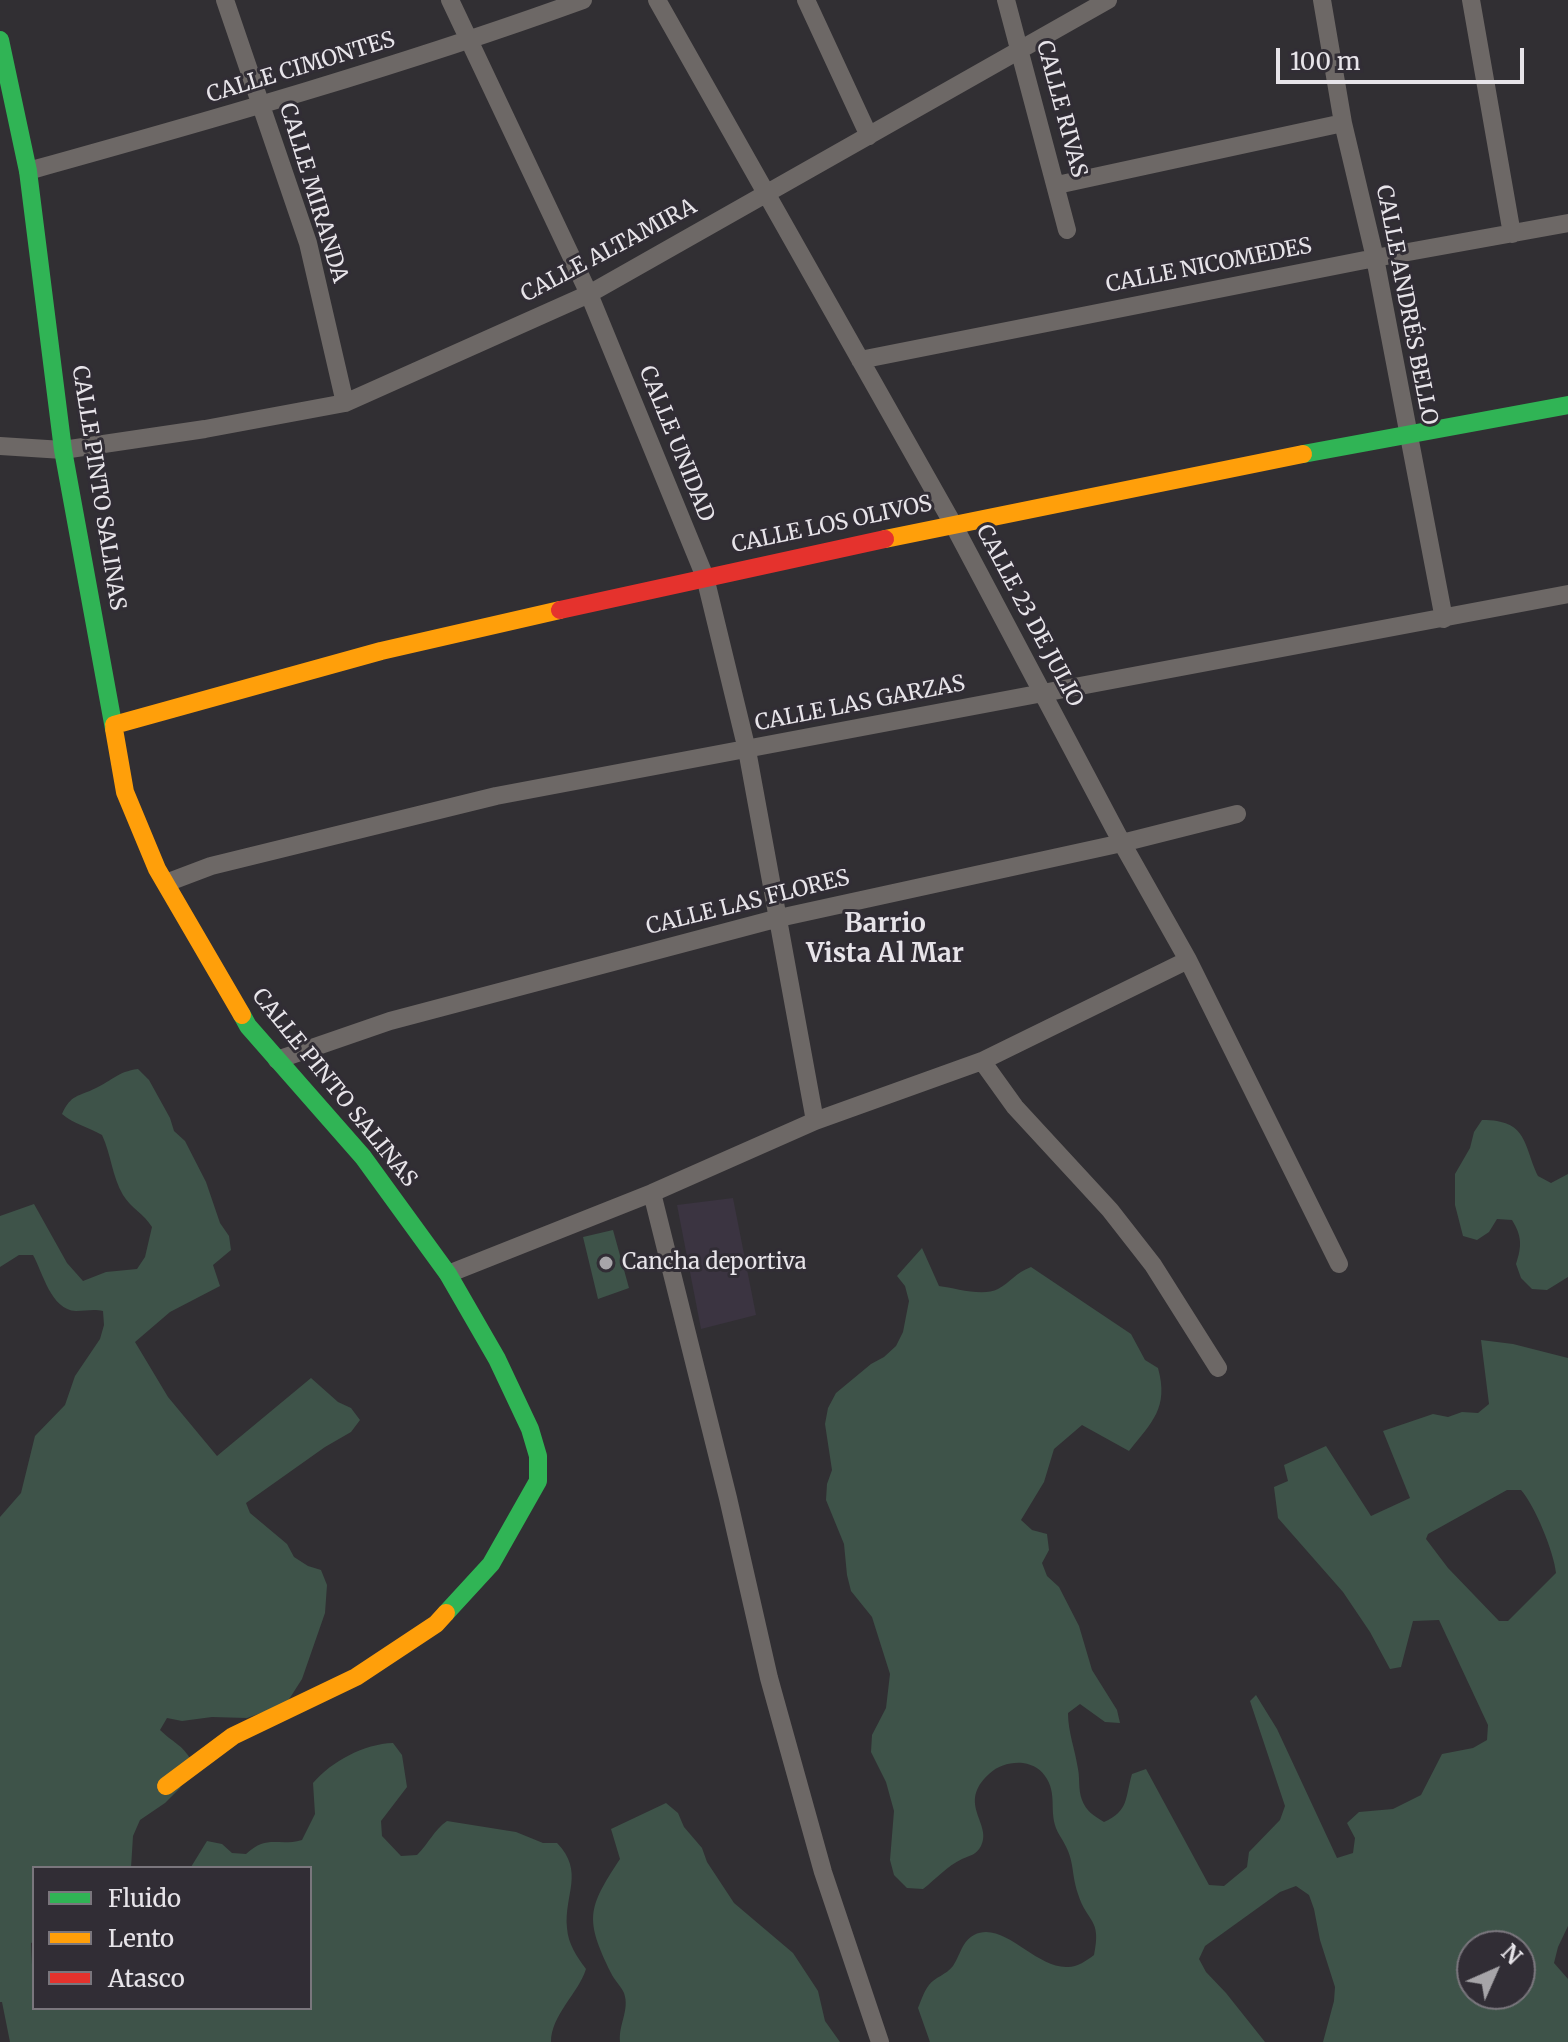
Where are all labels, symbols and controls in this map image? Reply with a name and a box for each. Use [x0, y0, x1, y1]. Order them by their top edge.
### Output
street label: CALLE CIMONTES [204, 27, 398, 109]
scale bar [1280, 32, 1528, 82]
street label: CALLE RIVAS [1030, 38, 1092, 180]
text: 100 m [1290, 46, 1360, 77]
street label: CALLE MIRANDA [273, 100, 353, 286]
street label: CALLE ANDRÉS BELLO [1370, 183, 1442, 427]
street label: CALLE ALTAMIRA [517, 194, 701, 308]
street label: CALLE NICOMEDES [1104, 233, 1314, 299]
street label: CALLE UNIDAD [633, 362, 719, 526]
street label: CALLE PINTO SALINAS [66, 364, 130, 612]
street label: CALLE LOS OLIVOS [729, 491, 935, 559]
street label: CALLE 23 DE JULIO [970, 520, 1088, 712]
street label: CALLE LAS GARZAS [753, 671, 967, 737]
street label: CALLE LAS FLORES [644, 865, 852, 941]
district label: Barrio Vista Al Mar [806, 909, 964, 970]
street label: CALLE PINTO SALINAS [246, 984, 422, 1192]
place label: Cancha deportiva [622, 1250, 807, 1276]
marker: Cancha deportiva [597, 1254, 615, 1272]
legend [32, 1866, 312, 2010]
text: Fluido [108, 1883, 181, 1914]
text: Lento [108, 1923, 174, 1954]
north arrow [1456, 1930, 1536, 2010]
text: N [1496, 1938, 1528, 1970]
text: Atasco [108, 1963, 185, 1994]

